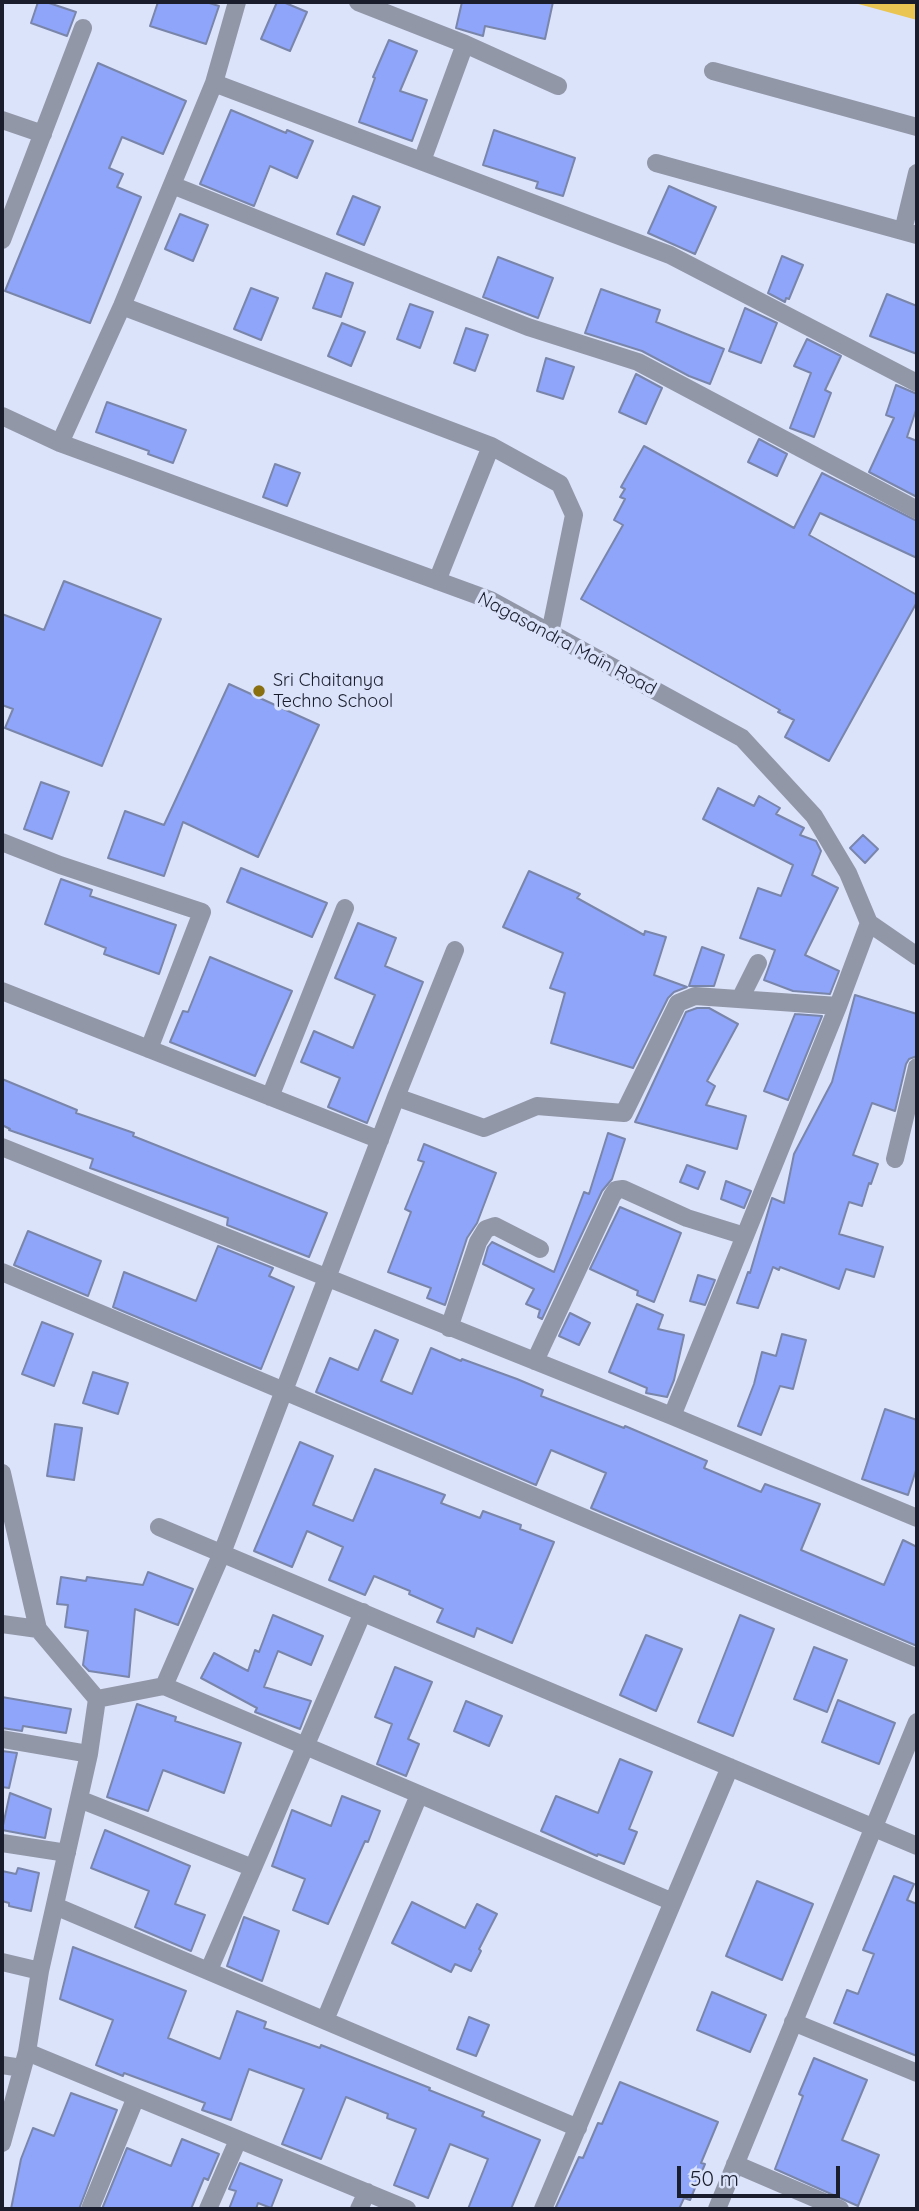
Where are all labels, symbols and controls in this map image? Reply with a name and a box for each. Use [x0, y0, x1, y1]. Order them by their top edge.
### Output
street label: Nagasandra Main Road [474, 588, 660, 700]
place label: Sri Chaitanya Techno School [273, 670, 393, 712]
marker: Sri Chaitanya Techno School [251, 683, 267, 699]
scale bar [681, 2152, 844, 2196]
text: 50 m [690, 2165, 739, 2191]

